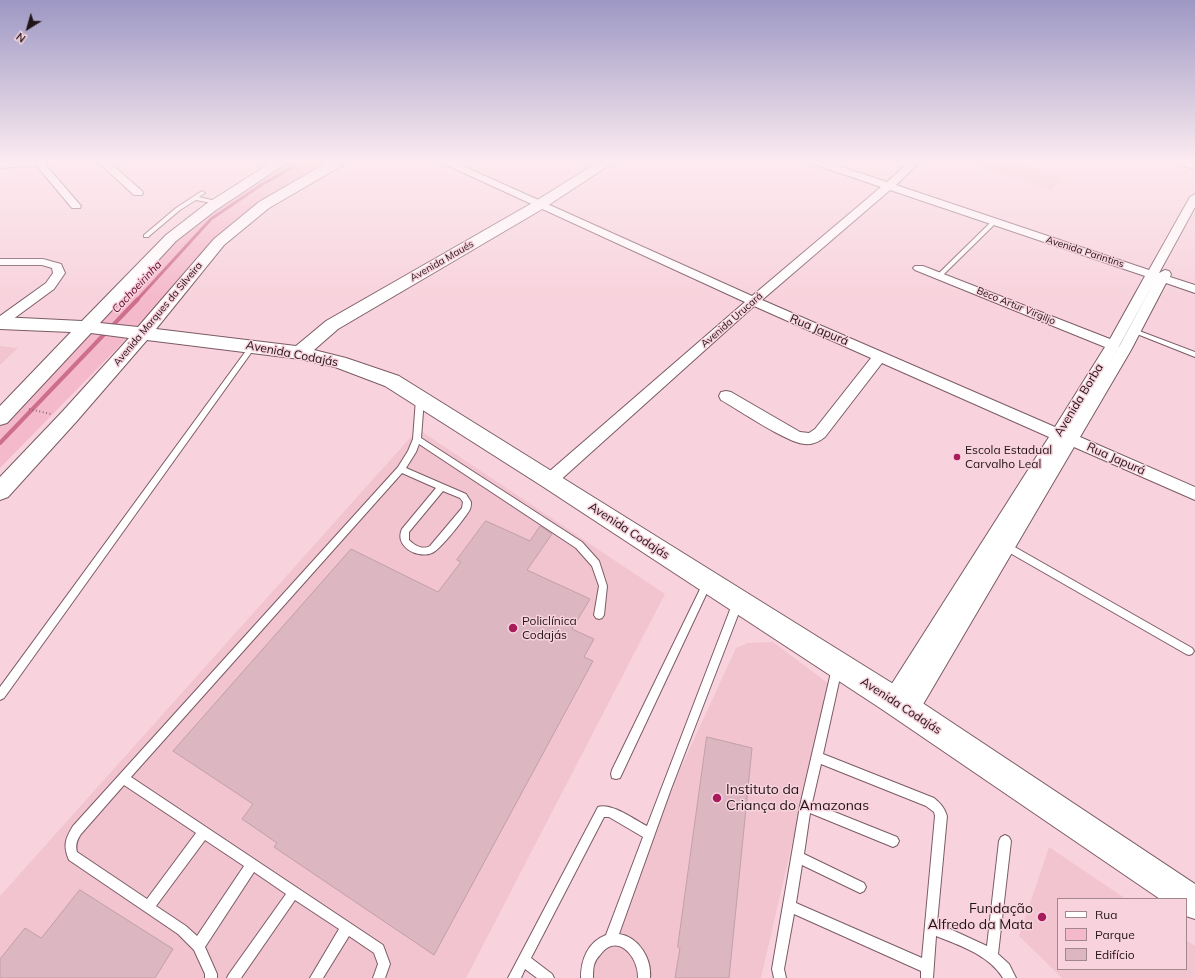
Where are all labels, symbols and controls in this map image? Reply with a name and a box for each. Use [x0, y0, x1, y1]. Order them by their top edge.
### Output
north arrow [8, 8, 48, 48]
text: N [13, 29, 28, 46]
street label: Avenida Parintins [1044, 234, 1126, 270]
street label: Avenida Maués [408, 238, 476, 284]
water label: Cachoeirinha [109, 258, 165, 316]
street label: Avenida Marques da Silveira [111, 260, 205, 368]
street label: Beco Artur Virgiljo [975, 285, 1057, 327]
street label: Avenida Urucará [699, 290, 765, 350]
street label: Rua Japurá [787, 311, 851, 349]
street label: Avenida Codajás [245, 338, 339, 370]
street label: Avenida Borba [1052, 361, 1106, 439]
street label: Rua Japurá [1085, 440, 1147, 478]
place label: Escola Estadual Carvalho Leal [965, 443, 1052, 471]
marker: Escola Estadual Carvalho Leal [952, 452, 962, 462]
street label: Avenida Codajás [586, 499, 672, 563]
place label: Policlínica Codajás [522, 614, 577, 642]
marker: Policlínica Codajás [507, 622, 519, 634]
street label: Avenida Codajás [858, 674, 944, 738]
place label: Instituto da Criança do Amazonas [726, 782, 869, 814]
marker: Instituto da Criança do Amazonas [711, 792, 723, 804]
legend [1057, 898, 1187, 970]
place label: Fundação Alfredo da Mata [928, 901, 1033, 934]
text: Rua [1095, 907, 1117, 922]
marker: Fundação Alfredo da Mata [1036, 911, 1048, 923]
text: Parque [1095, 927, 1135, 942]
text: Edifício [1095, 947, 1135, 962]

